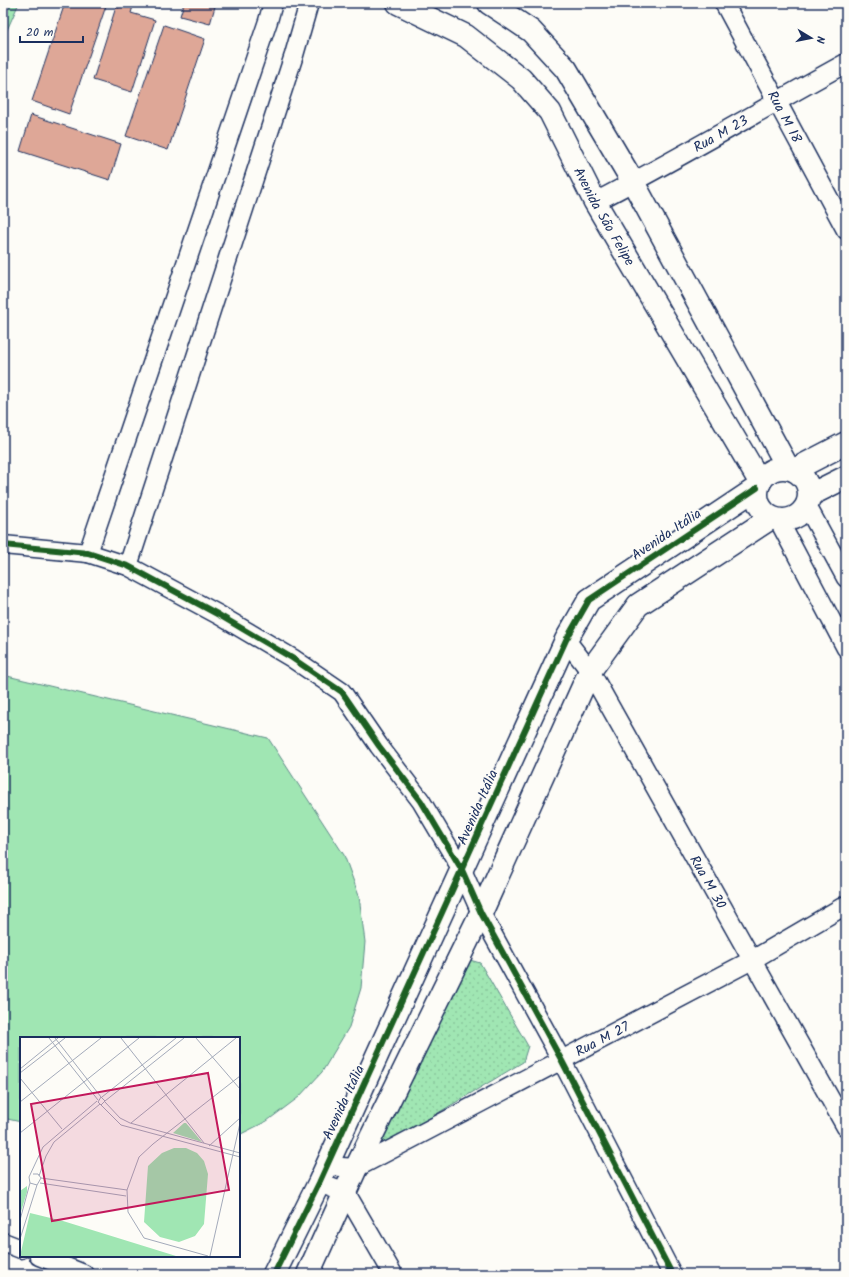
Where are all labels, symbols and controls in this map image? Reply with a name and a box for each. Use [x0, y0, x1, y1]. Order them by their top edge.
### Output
scale bar [20, 18, 83, 44]
north arrow [791, 18, 831, 58]
text: 20 m [26, 23, 54, 42]
text: N [810, 35, 829, 45]
street label: Rua M 18 [761, 87, 808, 148]
street label: Rua M 23 [689, 110, 752, 159]
street label: Avenida São Felipe [567, 163, 641, 271]
street label: Avenida Itália [627, 503, 706, 566]
street label: Avenida Itália [452, 766, 504, 849]
street label: Rua M 30 [684, 851, 731, 913]
street label: Rua M 27 [572, 1016, 634, 1063]
inset map [20, 1037, 240, 1257]
street label: Avenida Itália [317, 1061, 371, 1143]

